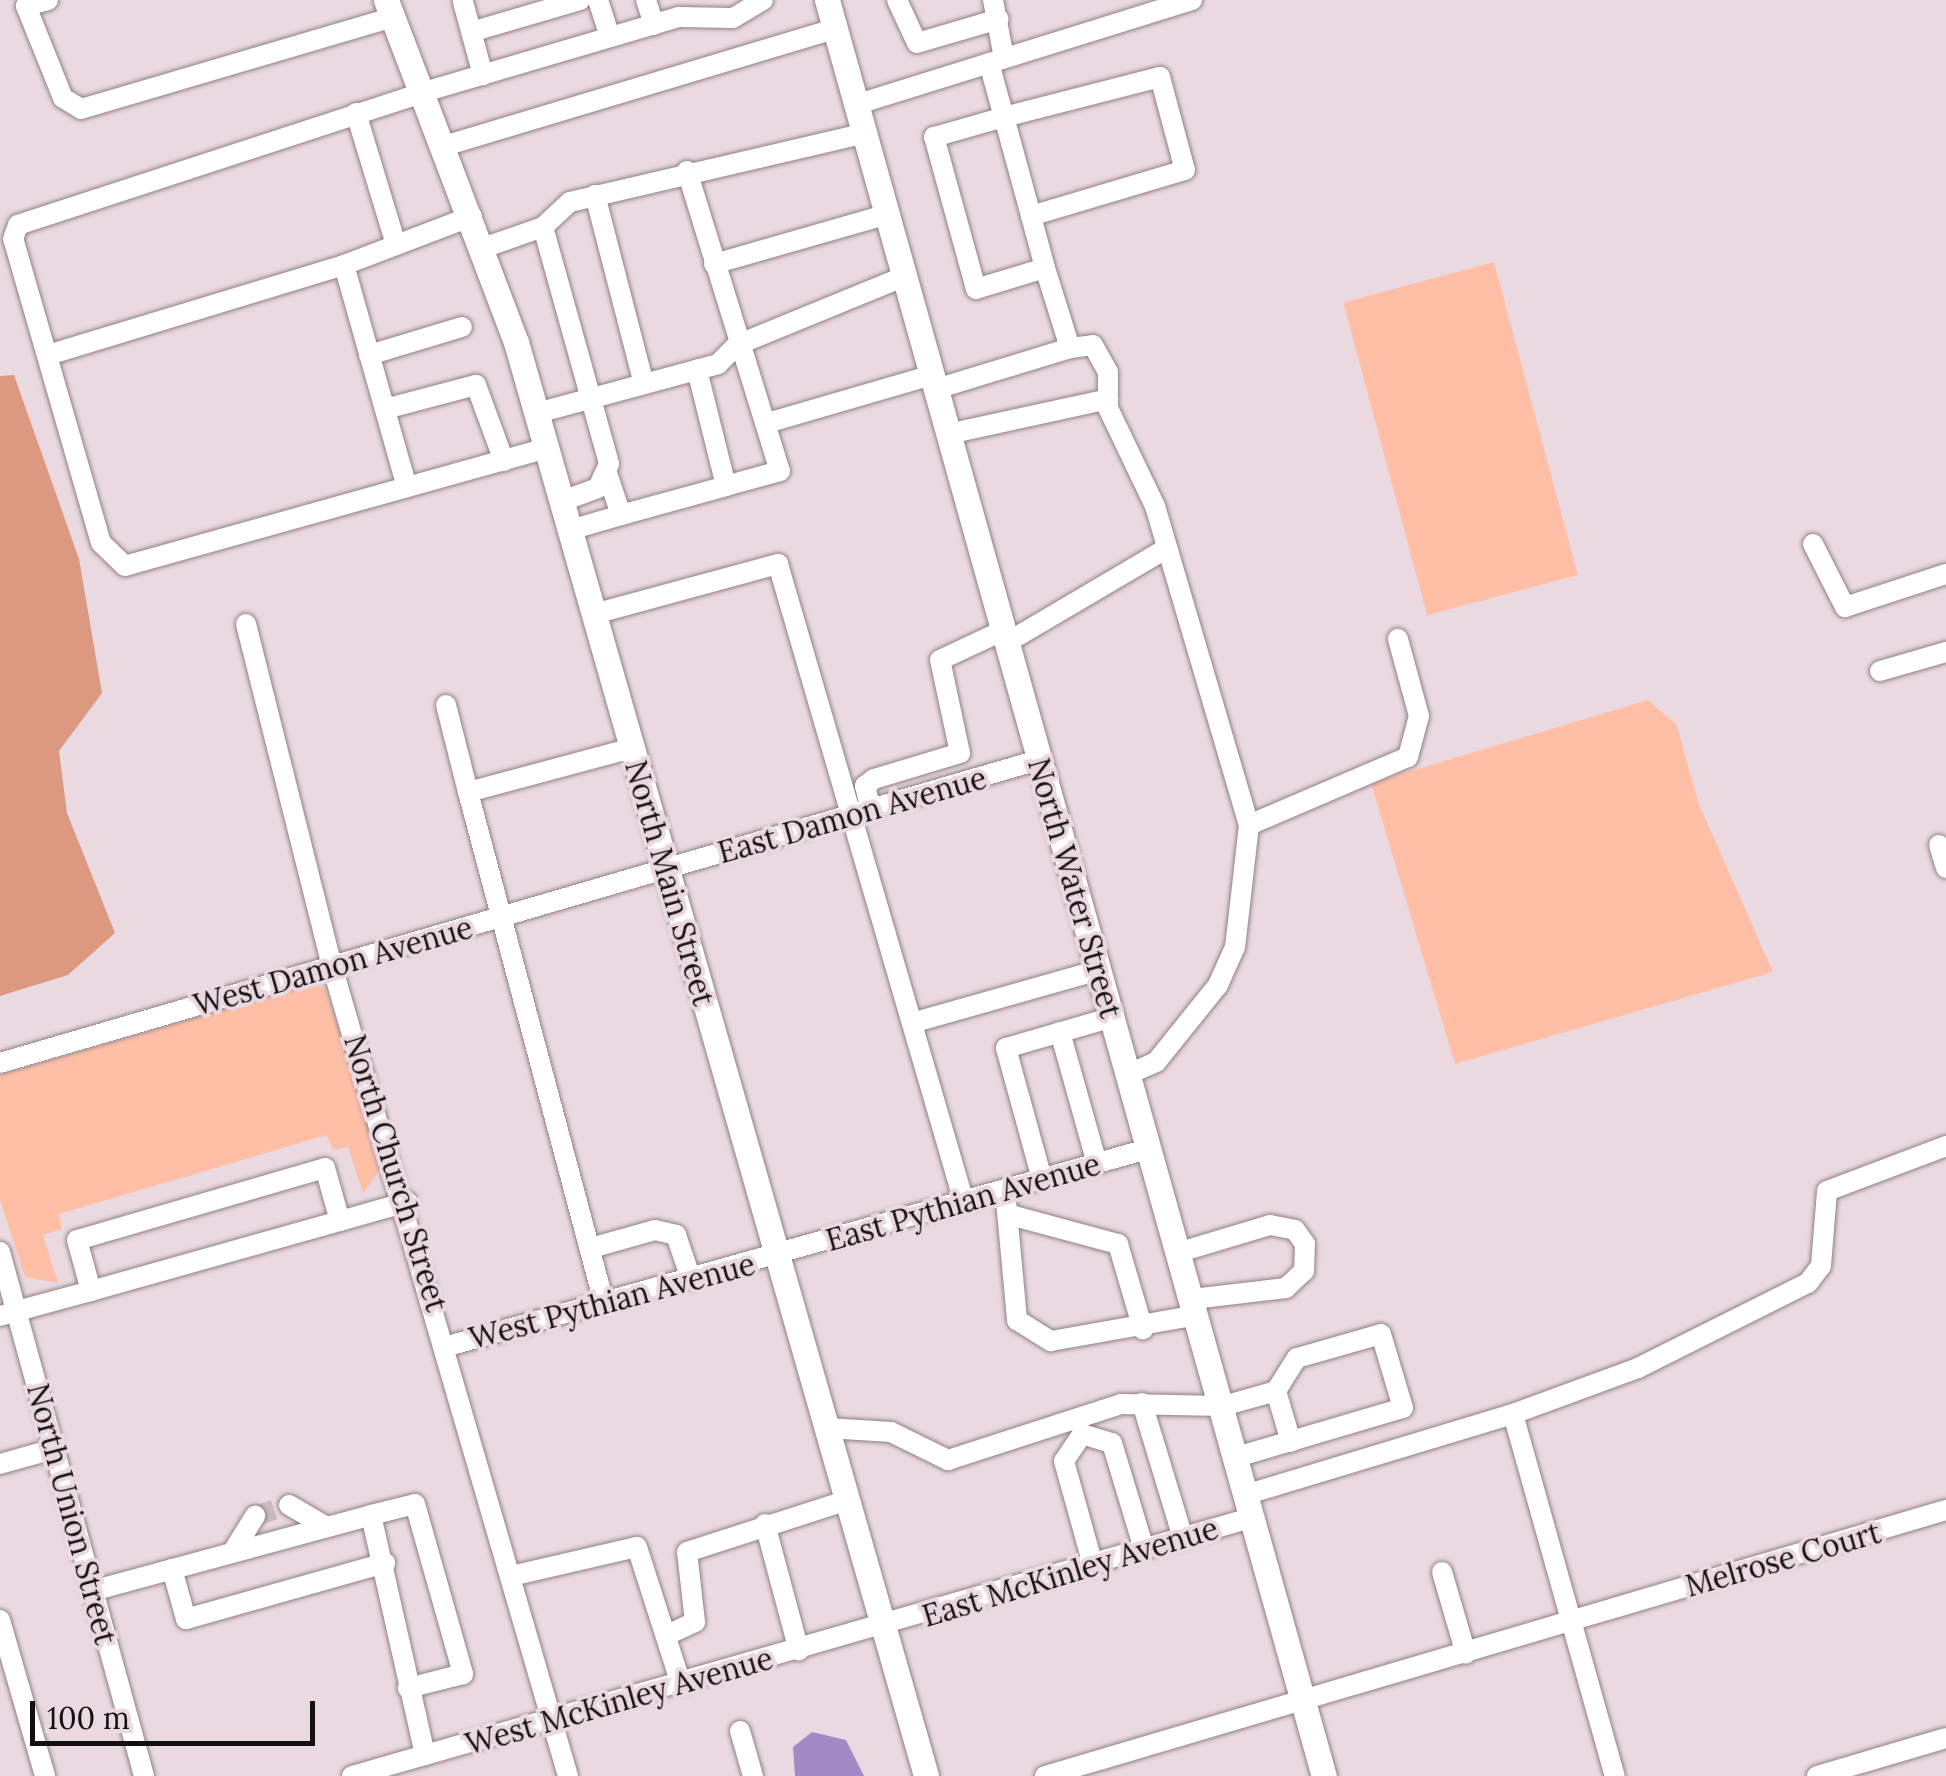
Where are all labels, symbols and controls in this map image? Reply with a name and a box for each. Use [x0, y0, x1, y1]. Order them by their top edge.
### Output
street label: North Water Street [1021, 754, 1129, 1022]
street label: North Main Street [618, 756, 722, 1010]
street label: East Damon Avenue [714, 759, 990, 871]
street label: West Damon Avenue [189, 909, 477, 1023]
street label: North Church Street [337, 1030, 455, 1316]
street label: East Pythian Avenue [822, 1146, 1104, 1258]
street label: West Pythian Avenue [465, 1246, 759, 1356]
street label: North Union Street [20, 1380, 124, 1648]
street label: East McKinley Avenue [918, 1510, 1222, 1634]
street label: Melrose Court [1681, 1514, 1885, 1604]
street label: West McKinley Avenue [461, 1640, 777, 1762]
scale bar [35, 1681, 320, 1743]
text: 100 m [47, 1699, 130, 1737]

